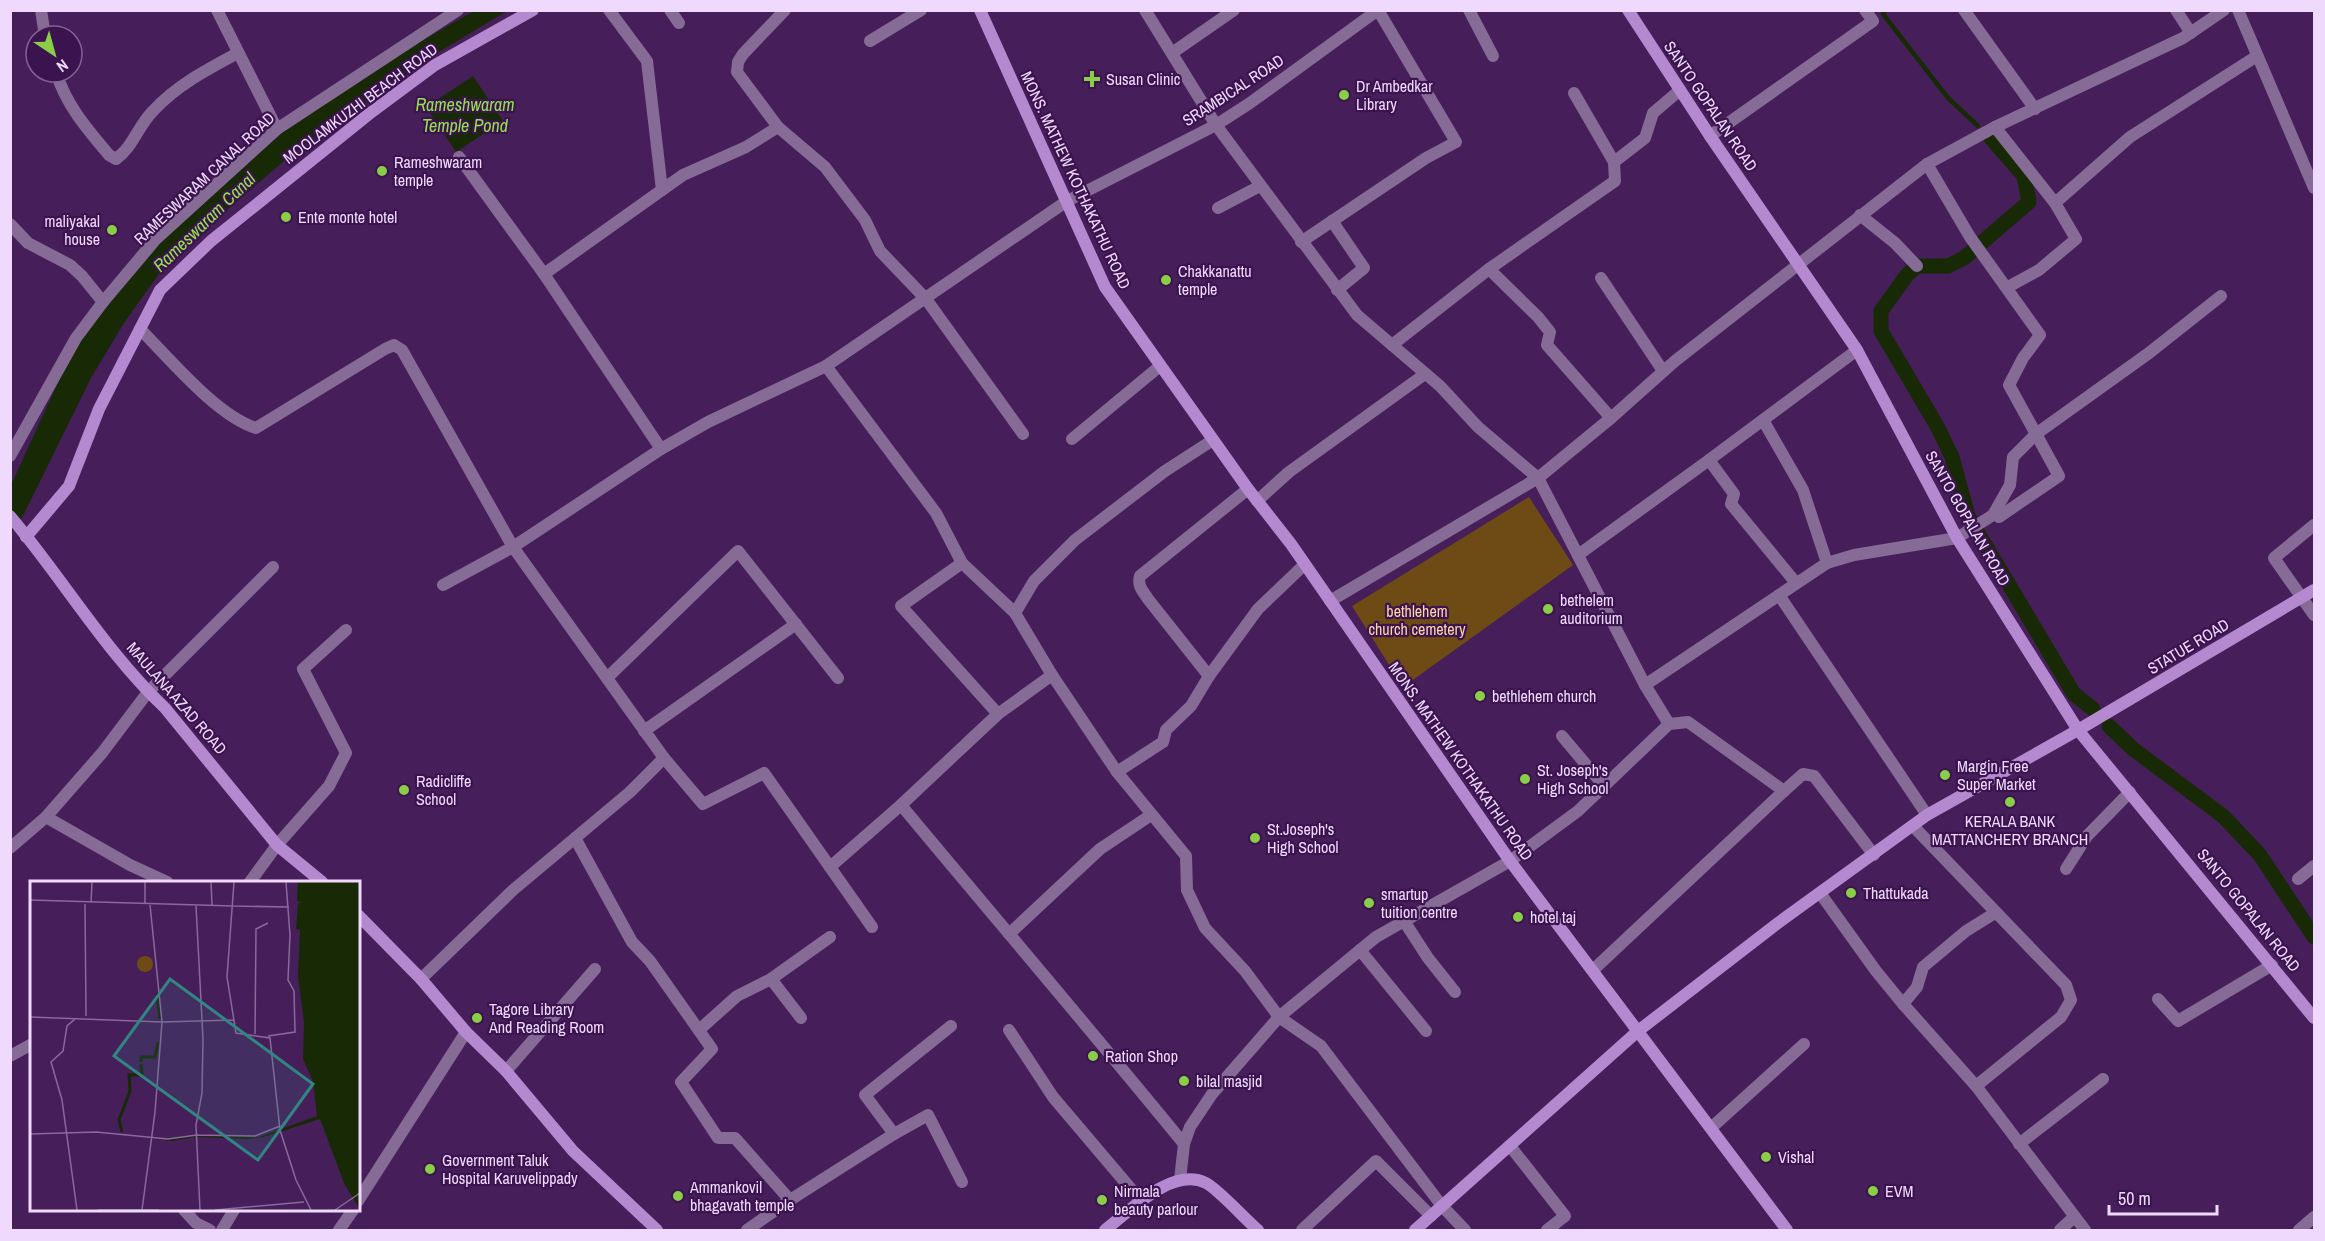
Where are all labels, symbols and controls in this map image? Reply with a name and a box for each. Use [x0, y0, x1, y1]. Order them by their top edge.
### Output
north arrow [24, 24, 84, 84]
street label: SANTO GOPALAN ROAD [1659, 37, 1763, 175]
street label: MOOLAMKUZHI BEACH ROAD [278, 38, 442, 168]
street label: SRAMBICAL ROAD [1178, 49, 1288, 131]
text: N [53, 54, 73, 78]
street label: MONS. MATHEW KOTHAKATHU ROAD [1016, 68, 1136, 292]
place label: Susan Clinic [1106, 68, 1181, 90]
marker: Susan Clinic [1083, 70, 1101, 88]
place label: Dr Ambedkar Library [1356, 75, 1433, 115]
marker: Dr Ambedkar Library [1337, 88, 1351, 102]
water label: Rameshwaram Temple Pond [415, 92, 515, 138]
street label: RAMESWARAM CANAL ROAD [129, 107, 279, 249]
place label: Rameshwaram temple [394, 151, 482, 191]
marker: Rameshwaram temple [375, 164, 389, 178]
water label: Rameswaram Canal [147, 166, 261, 277]
place label: Ente monte hotel [298, 206, 397, 228]
place label: maliyakal house [45, 210, 100, 250]
marker: Ente monte hotel [279, 210, 293, 224]
marker: maliyakal house [105, 223, 119, 237]
place label: Chakkanattu temple [1178, 260, 1252, 300]
marker: Chakkanattu temple [1159, 273, 1173, 287]
street label: SANTO GOPALAN ROAD [1920, 446, 2016, 590]
place label: bethelem auditorium [1560, 589, 1623, 629]
park label: bethlehem church cemetery [1369, 600, 1466, 640]
marker: bethelem auditorium [1541, 602, 1555, 616]
street label: STATUE ROAD [2143, 613, 2233, 679]
street label: MAULANA AZAD ROAD [122, 637, 232, 759]
street label: MONS. MATHEW KOTHAKATHU ROAD [1384, 657, 1538, 865]
place label: bethlehem church [1492, 685, 1596, 707]
marker: bethlehem church [1473, 689, 1487, 703]
place label: Margin Free Super Market [1957, 755, 2036, 795]
place label: St. Joseph's High School [1537, 759, 1609, 799]
marker: Margin Free Super Market [1938, 768, 1952, 782]
place label: Radicliffe School [416, 770, 471, 810]
marker: St. Joseph's High School [1518, 772, 1532, 786]
marker: Radicliffe School [397, 783, 411, 797]
marker: KERALA BANK MATTANCHERY BRANCH [2003, 795, 2017, 809]
place label: KERALA BANK MATTANCHERY BRANCH [1932, 810, 2088, 850]
place label: St.Joseph's High School [1267, 818, 1339, 858]
marker: St.Joseph's High School [1248, 831, 1262, 845]
street label: SANTO GOPALAN ROAD [2192, 844, 2306, 976]
inset map [30, 881, 360, 1211]
place label: Thattukada [1863, 882, 1929, 904]
place label: smartup tuition centre [1381, 883, 1458, 923]
marker: Thattukada [1844, 886, 1858, 900]
marker: smartup tuition centre [1362, 896, 1376, 910]
place label: hotel taj [1530, 906, 1576, 928]
marker: hotel taj [1511, 910, 1525, 924]
place label: Tagore Library And Reading Room [488, 998, 604, 1038]
marker: Tagore Library And Reading Room [470, 1011, 484, 1025]
place label: Ration Shop [1105, 1045, 1178, 1067]
marker: Ration Shop [1086, 1049, 1100, 1063]
place label: bilal masjid [1196, 1070, 1262, 1092]
marker: bilal masjid [1177, 1074, 1191, 1088]
place label: Vishal [1778, 1146, 1814, 1168]
place label: Government Taluk Hospital Karuvelippady [442, 1149, 578, 1189]
marker: Vishal [1759, 1150, 1773, 1164]
marker: Government Taluk Hospital Karuvelippady [423, 1162, 437, 1176]
place label: Ammankovil bhagavath temple [689, 1176, 794, 1216]
scale bar [2109, 1178, 2217, 1216]
place label: Nirmala beauty parlour [1114, 1180, 1199, 1220]
place label: EVM [1885, 1180, 1913, 1202]
marker: EVM [1866, 1184, 1880, 1198]
text: 50 m [2118, 1186, 2151, 1211]
marker: Ammankovil bhagavath temple [671, 1189, 685, 1203]
marker: Nirmala beauty parlour [1095, 1193, 1109, 1207]

